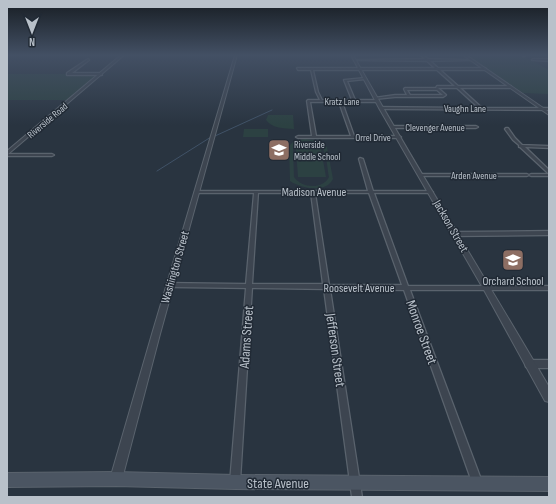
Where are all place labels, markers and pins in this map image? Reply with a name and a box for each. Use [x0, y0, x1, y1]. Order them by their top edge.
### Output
school or university icon: Riverside Middle School [266, 137, 292, 163]
place label: Riverside Middle School [294, 139, 340, 163]
school or university icon: Orchard School [500, 247, 526, 273]
place label: Orchard School [482, 274, 544, 289]

